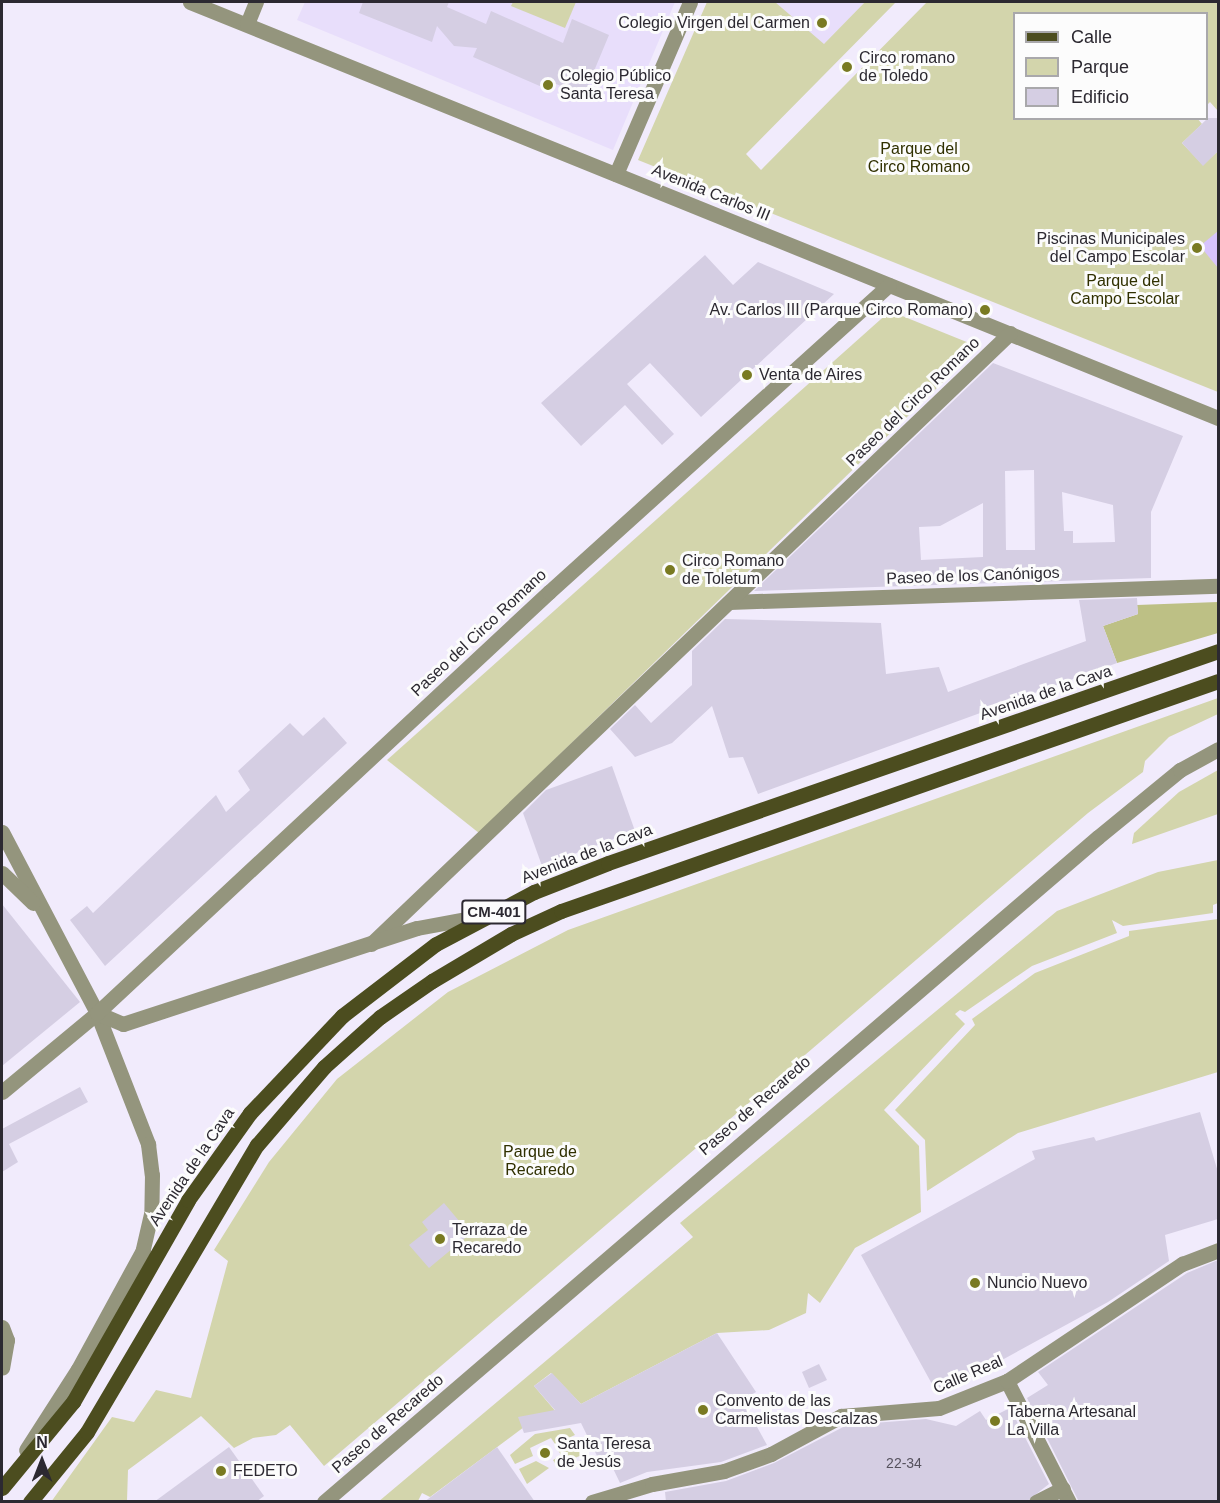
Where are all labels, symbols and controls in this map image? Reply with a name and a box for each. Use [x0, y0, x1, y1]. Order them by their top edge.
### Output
legend [1013, 12, 1208, 120]
place label: Colegio Virgen del Carmen [618, 13, 810, 33]
marker: Colegio Virgen del Carmen [815, 16, 829, 30]
text: Calle [1071, 27, 1112, 47]
place label: Circo romano de Toledo [859, 48, 955, 86]
text: Parque [1071, 57, 1129, 77]
marker: Circo romano de Toledo [840, 60, 854, 74]
place label: Colegio Público Santa Teresa [560, 66, 671, 104]
marker: Colegio Público Santa Teresa [541, 78, 555, 92]
text: Edificio [1071, 87, 1129, 107]
park label: Parque del Circo Romano [868, 139, 970, 177]
street label: Avenida Carlos III [649, 161, 773, 225]
place label: Piscinas Municipales del Campo Escolar [1036, 229, 1185, 267]
marker: Piscinas Municipales del Campo Escolar [1190, 241, 1204, 255]
park label: Parque del Campo Escolar [1070, 271, 1180, 309]
place label: Av. Carlos III (Parque Circo Romano) [710, 300, 973, 320]
marker: Av. Carlos III (Parque Circo Romano) [978, 303, 992, 317]
street label: Paseo del Circo Romano [842, 333, 984, 471]
place label: Venta de Aires [759, 365, 863, 385]
marker: Venta de Aires [740, 368, 754, 382]
place label: Circo Romano de Toletum [682, 551, 784, 589]
marker: Circo Romano de Toletum [663, 563, 677, 577]
street label: Paseo de los Canónigos [886, 563, 1060, 589]
street label: Paseo del Circo Romano [407, 565, 551, 701]
street label: Avenida de la Cava [977, 661, 1115, 725]
street label: Avenida de la Cava [519, 820, 655, 888]
road number: CM-401 [461, 900, 527, 924]
street label: Paseo de Recaredo [695, 1052, 815, 1160]
street label: Avenida de la Cava [145, 1104, 239, 1230]
park label: Parque de Recaredo [503, 1142, 577, 1180]
place label: Terraza de Recaredo [452, 1220, 528, 1258]
marker: Terraza de Recaredo [433, 1232, 447, 1246]
place label: Nuncio Nuevo [987, 1273, 1088, 1293]
marker: Nuncio Nuevo [968, 1276, 982, 1290]
street label: Calle Real [930, 1352, 1006, 1398]
street label: Paseo de Recaredo [328, 1370, 448, 1478]
place label: Convento de las Carmelistas Descalzas [715, 1391, 878, 1429]
place label: Taberna Artesanal La Villa [1007, 1402, 1137, 1440]
marker: Convento de las Carmelistas Descalzas [696, 1403, 710, 1417]
marker: Taberna Artesanal La Villa [988, 1414, 1002, 1428]
north arrow [12, 1431, 72, 1491]
text: N [36, 1434, 48, 1451]
place label: Santa Teresa de Jesús [557, 1434, 651, 1472]
marker: Santa Teresa de Jesús [538, 1446, 552, 1460]
house number: 22-34 [886, 1455, 922, 1471]
place label: FEDETO [233, 1461, 298, 1481]
marker: FEDETO [214, 1464, 228, 1478]

